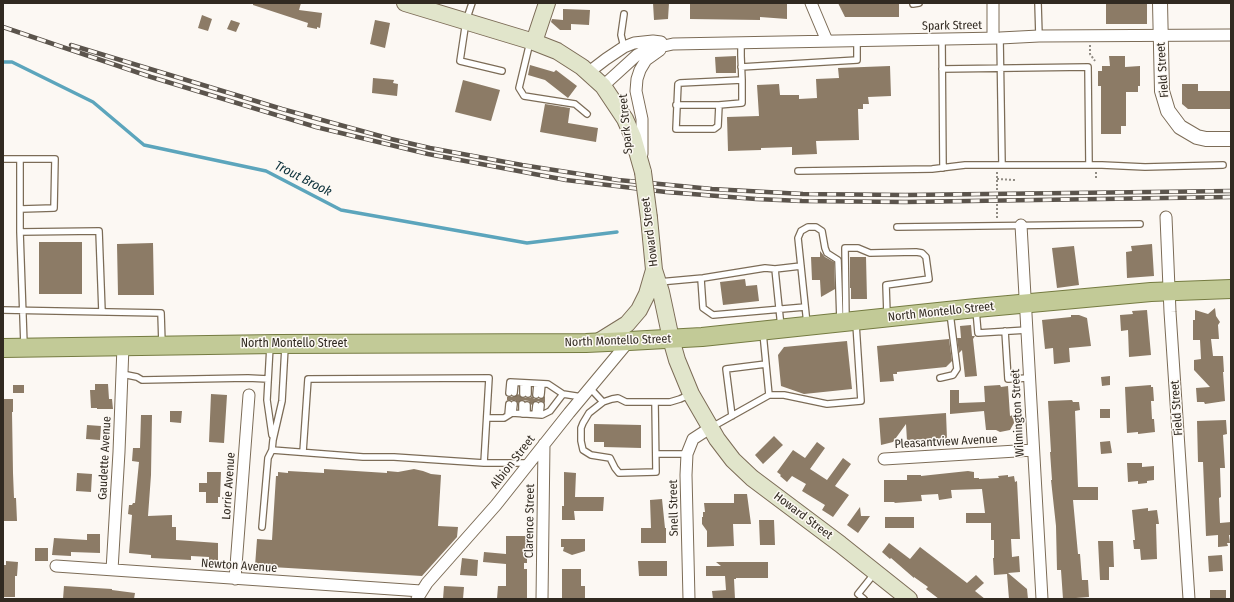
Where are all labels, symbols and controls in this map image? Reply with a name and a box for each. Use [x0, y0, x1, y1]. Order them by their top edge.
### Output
street label: Spark Street [922, 18, 982, 34]
street label: Field Street [1154, 42, 1172, 98]
street label: Spark Street [616, 93, 636, 155]
water label: Trout Brook [272, 158, 334, 200]
street label: Howard Street [639, 196, 661, 268]
street label: North Montello Street [887, 299, 995, 325]
street label: North Montello Street [564, 332, 672, 350]
street label: North Montello Street [241, 337, 347, 351]
street label: Wilmington Street [1009, 369, 1027, 457]
street label: Field Street [1168, 380, 1186, 436]
street label: Gaudette Avenue [96, 416, 114, 500]
street label: Albion Street [488, 432, 538, 492]
street label: Pleasantview Avenue [894, 432, 998, 452]
street label: Lorrie Avenue [219, 452, 239, 520]
street label: Snell Street [666, 479, 682, 537]
street label: Clarence Street [522, 484, 538, 558]
street label: Howard Street [771, 489, 835, 543]
street label: Newton Avenue [200, 556, 278, 576]

